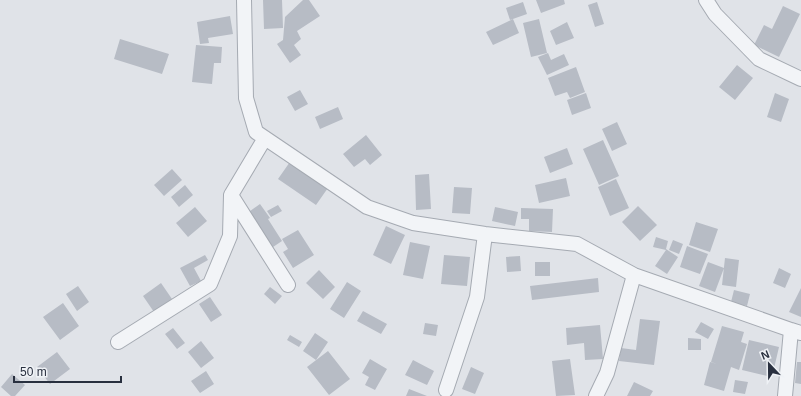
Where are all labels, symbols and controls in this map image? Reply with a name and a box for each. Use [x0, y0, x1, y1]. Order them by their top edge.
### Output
north arrow [749, 344, 789, 384]
text: N [759, 348, 771, 362]
scale bar [14, 358, 121, 384]
text: 50 m [20, 365, 47, 379]

